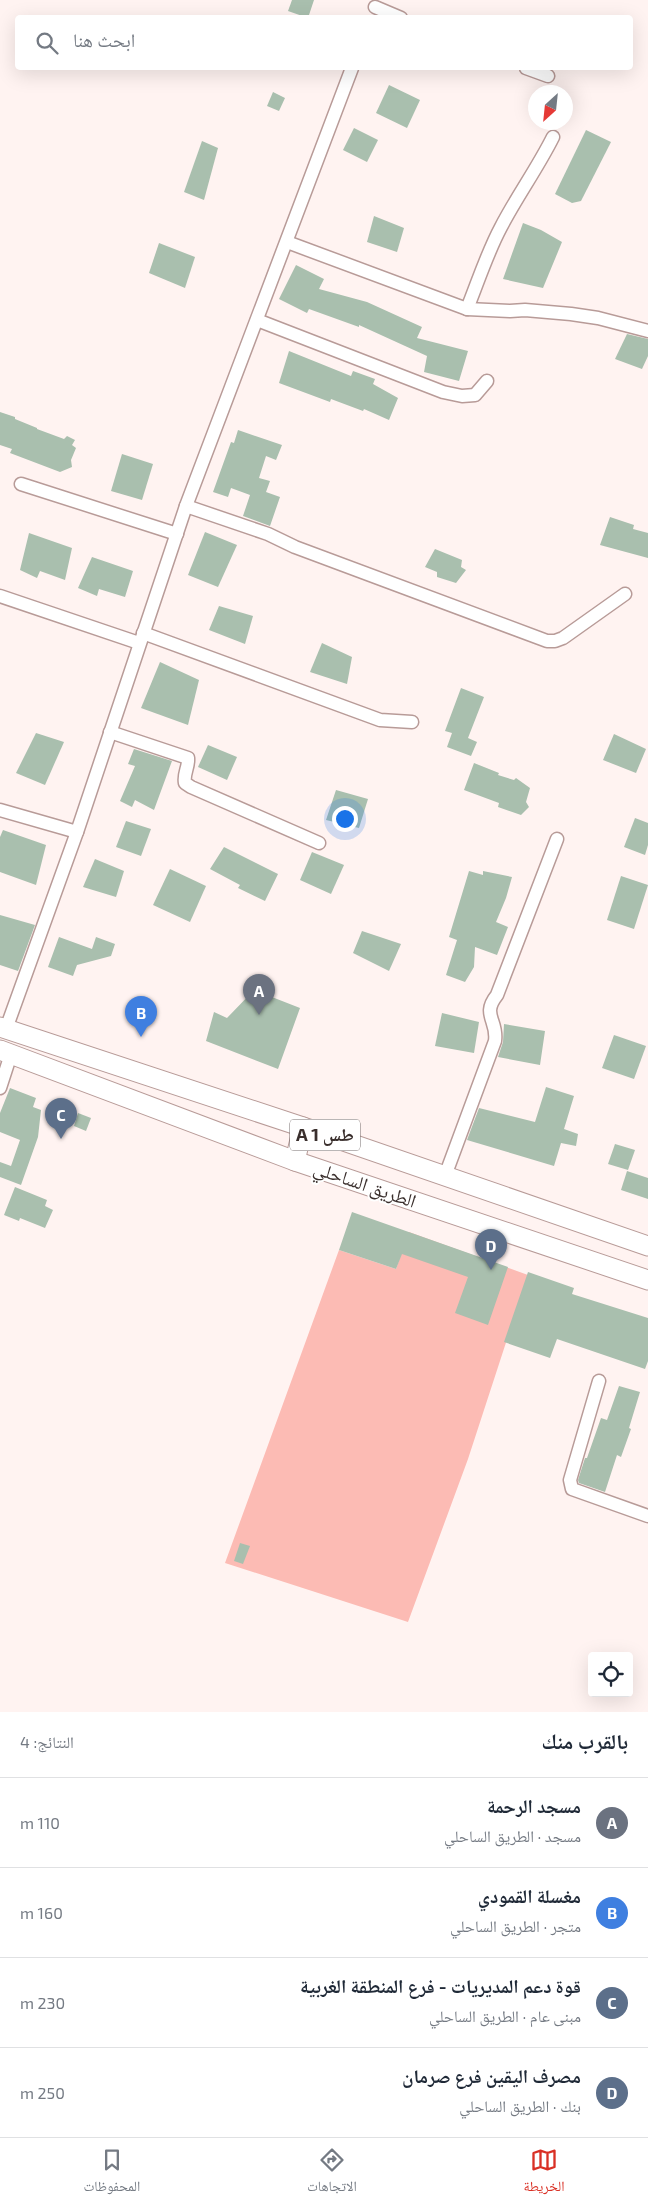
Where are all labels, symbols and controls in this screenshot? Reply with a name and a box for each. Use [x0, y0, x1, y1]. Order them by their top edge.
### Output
search box [15, 15, 633, 70]
text: ابحث هنا [73, 28, 135, 51]
icon: search [33, 29, 61, 57]
north arrow [528, 85, 573, 130]
your location [332, 806, 358, 832]
pin: A [243, 974, 275, 1015]
pin: B [125, 996, 157, 1037]
pin: C [45, 1098, 77, 1139]
road number: A 1 طس [290, 1120, 360, 1150]
street label: الطريق الساحلي [309, 1155, 419, 1216]
pin: D [475, 1229, 507, 1270]
map controls [588, 1652, 633, 1697]
button: locate [588, 1652, 633, 1697]
text: بالقرب منك [542, 1728, 628, 1753]
text: النتائج: 4 [20, 1732, 74, 1751]
text: مسجد الرحمة [487, 1794, 581, 1817]
text: 110 m [20, 1813, 60, 1832]
text: A [607, 1813, 617, 1832]
text: مسجد · الطريق الساحلي [444, 1826, 581, 1845]
text: مغسلة القمودي [478, 1884, 581, 1907]
text: 160 m [20, 1903, 63, 1922]
text: B [607, 1903, 617, 1922]
text: متجر · الطريق الساحلي [450, 1916, 581, 1935]
text: قوة دعم المديريات - فرع المنطقة الغربية [300, 1974, 581, 1997]
text: 230 m [20, 1993, 65, 2012]
text: C [607, 1993, 617, 2012]
text: مبنى عام · الطريق الساحلي [429, 2006, 581, 2025]
text: مصرف اليقين فرع صرمان [402, 2064, 581, 2087]
text: 250 m [20, 2083, 65, 2102]
text: D [607, 2083, 617, 2102]
text: بنك · الطريق الساحلي [459, 2096, 581, 2115]
tab: المحفوظات [83, 2146, 140, 2200]
tab: الاتجاهات [307, 2146, 357, 2200]
tab: الخريطة [523, 2146, 565, 2200]

